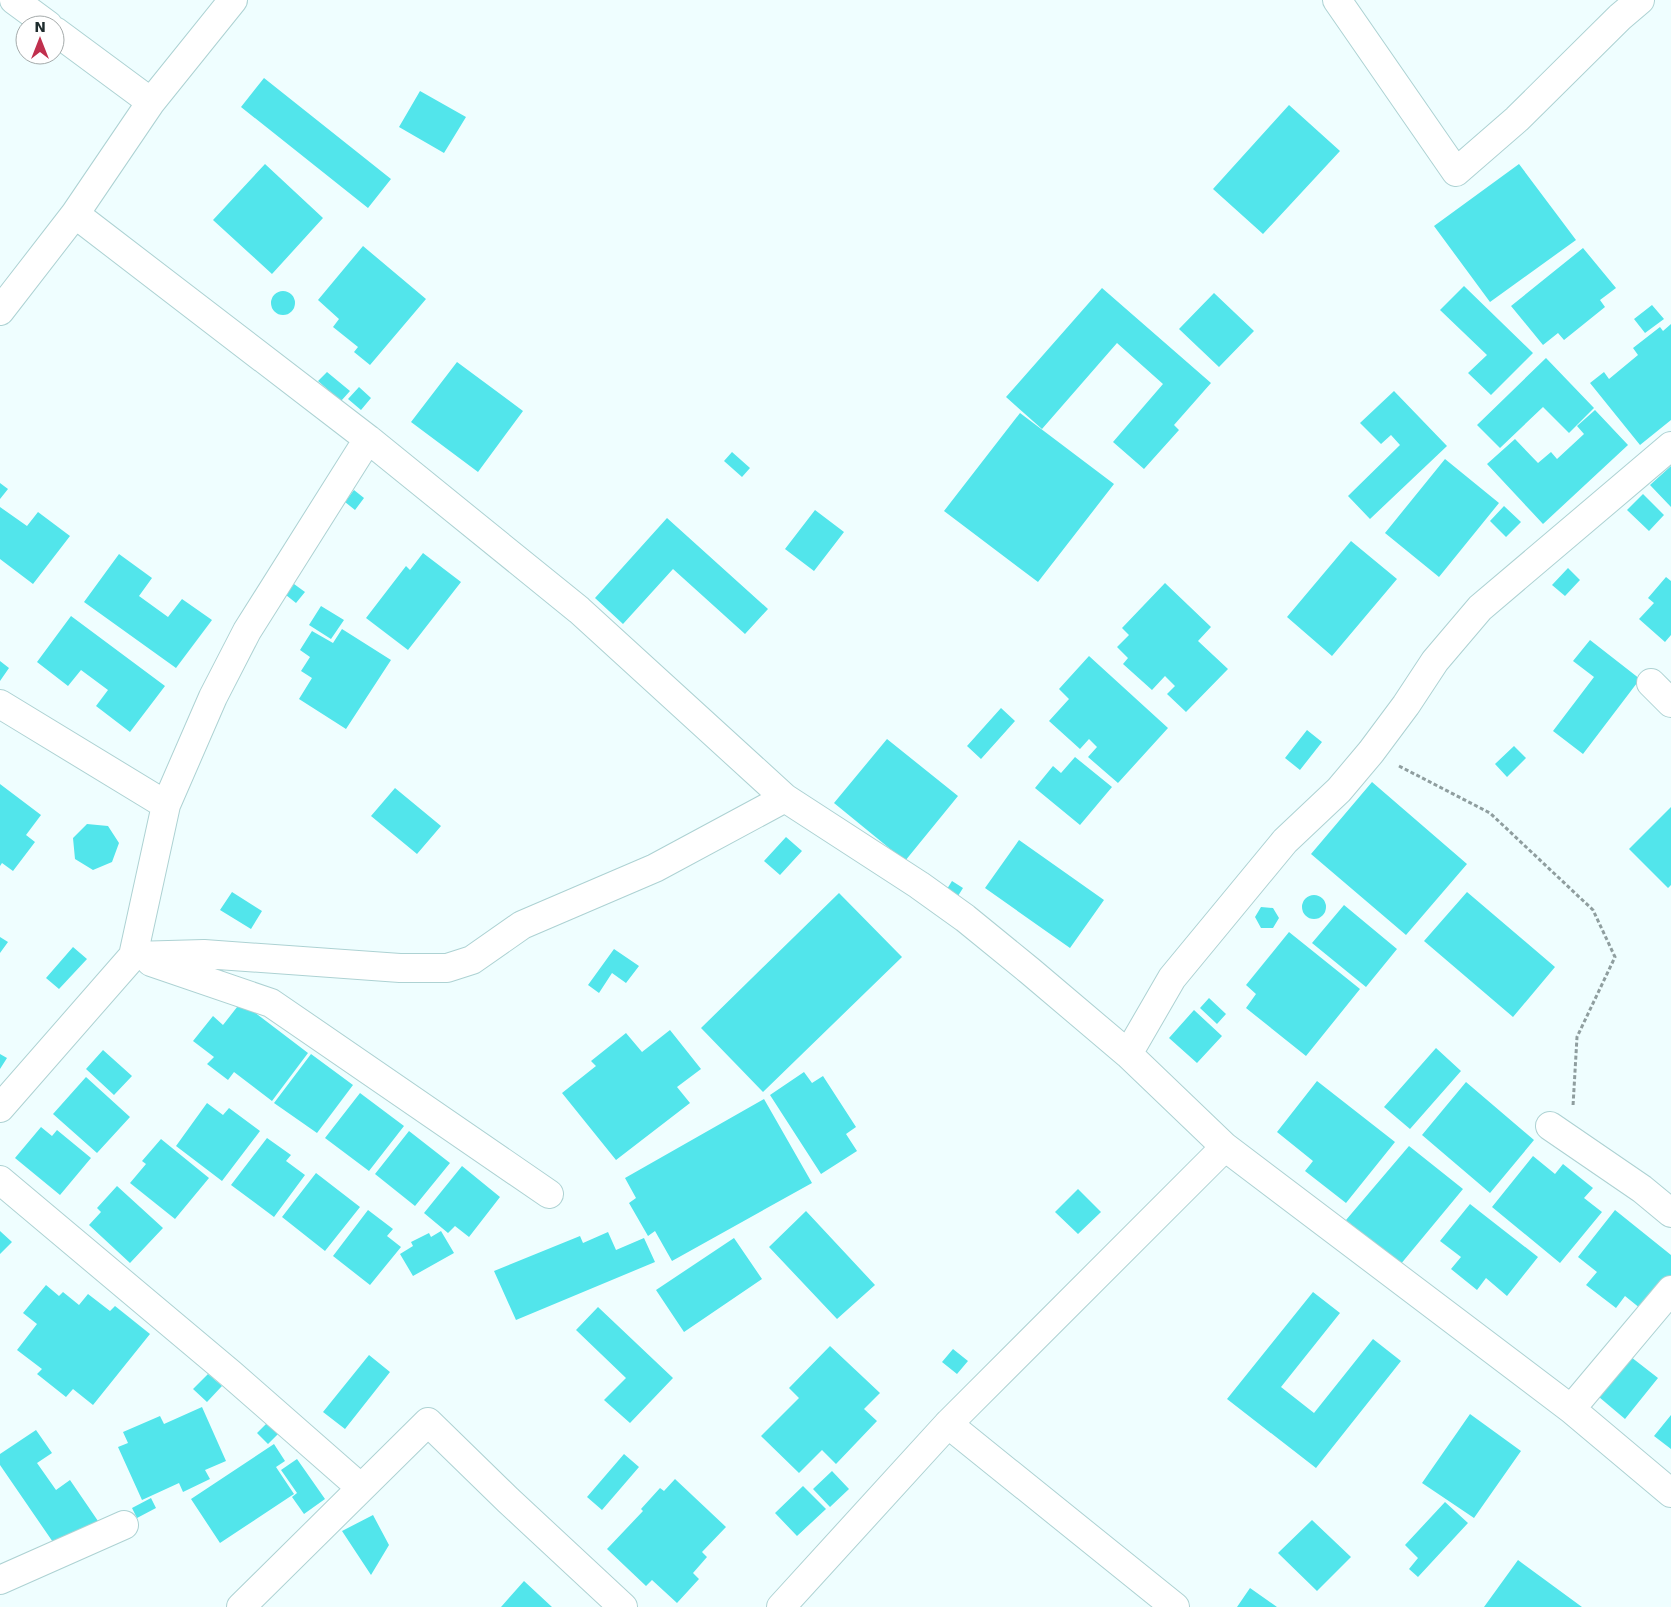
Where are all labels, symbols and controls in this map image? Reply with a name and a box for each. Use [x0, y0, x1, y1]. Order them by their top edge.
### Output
north arrow [15, 15, 65, 65]
text: N [34, 19, 46, 35]

